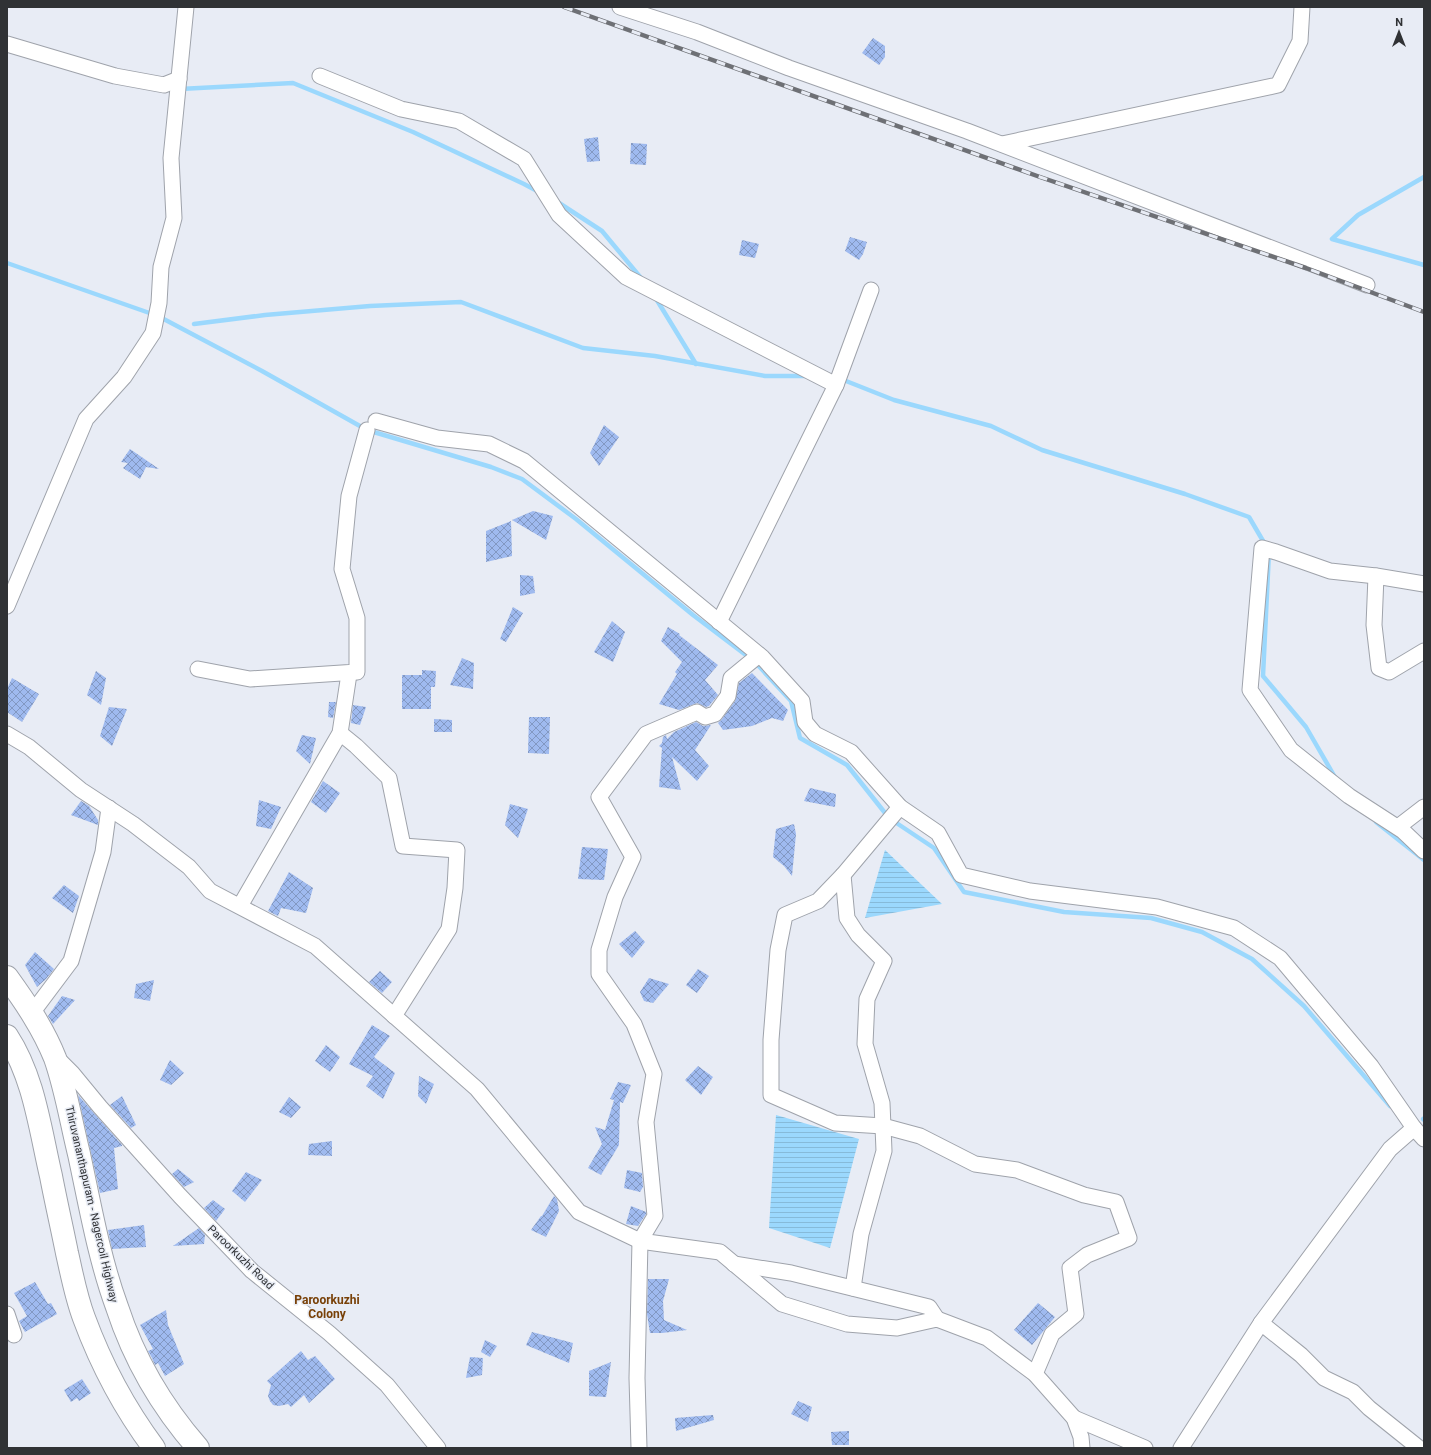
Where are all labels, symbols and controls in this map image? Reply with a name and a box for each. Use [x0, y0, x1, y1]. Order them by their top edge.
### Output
north arrow [1379, 12, 1419, 52]
text: N [1395, 16, 1403, 29]
street label: Thiruvananthapuram - Nagercoil Highway [62, 1104, 121, 1305]
street label: Paroorkuzhi Road [205, 1223, 276, 1292]
district label: Paroorkuzhi Colony [294, 1293, 360, 1321]

